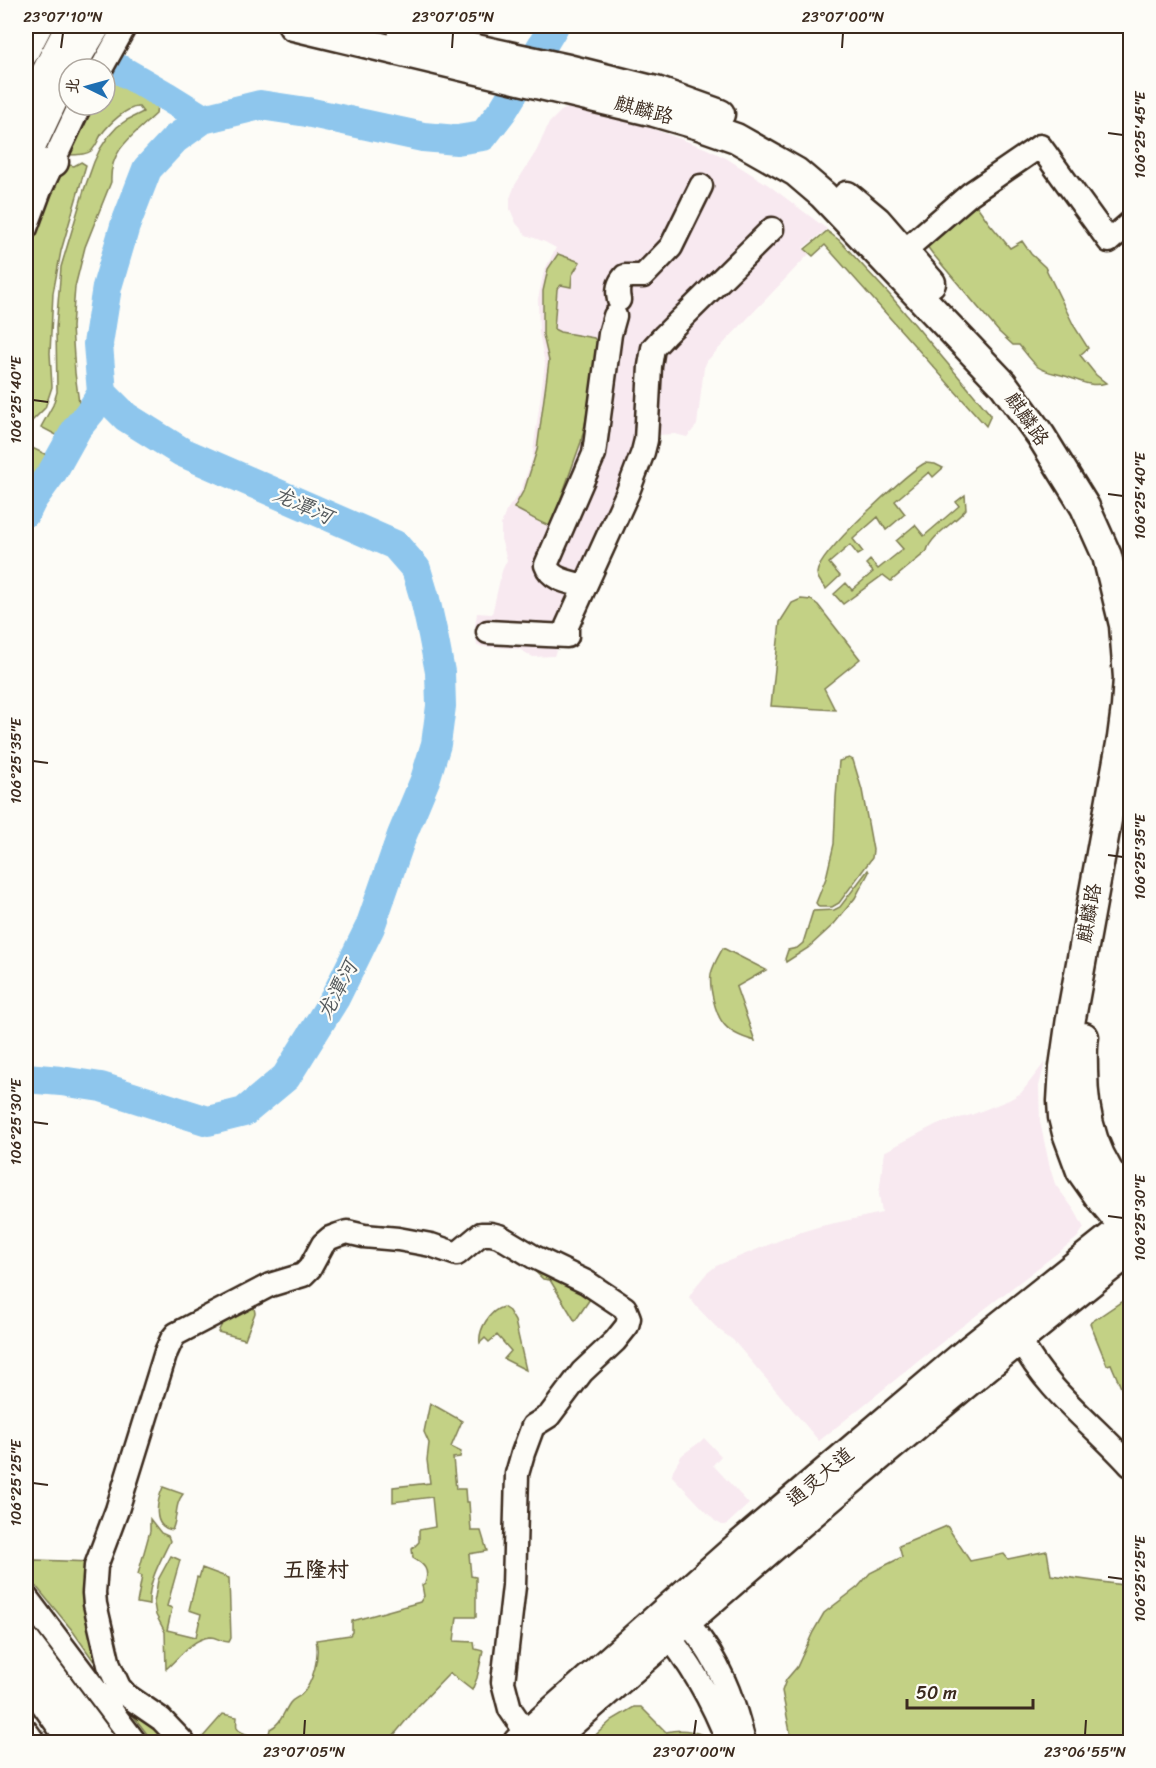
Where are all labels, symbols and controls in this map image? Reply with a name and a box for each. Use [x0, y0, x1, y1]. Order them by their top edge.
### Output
text: 23°07'10"N [23, 4, 103, 30]
text: 23°07'05"N [412, 4, 495, 30]
text: 23°07'00"N [802, 4, 885, 30]
north arrow [57, 57, 117, 117]
text: 北 [57, 76, 88, 95]
street label: 麒麟路 [610, 85, 678, 135]
text: 106°25'45"E [1127, 90, 1153, 179]
text: 106°25'40"E [3, 355, 29, 444]
street label: 麒麟路 [995, 384, 1059, 454]
text: 106°25'40"E [1127, 451, 1153, 540]
water label: 龙潭河 [266, 475, 342, 536]
text: 106°25'35"E [3, 716, 29, 804]
text: 106°25'35"E [1127, 812, 1153, 900]
street label: 麒麟路 [1067, 879, 1112, 946]
water label: 龙潭河 [305, 951, 370, 1027]
text: 106°25'30"E [3, 1077, 29, 1165]
text: 106°25'30"E [1127, 1173, 1153, 1261]
text: 106°25'25"E [3, 1438, 29, 1526]
street label: 通灵大道 [778, 1438, 862, 1516]
text: 106°25'25"E [1127, 1534, 1153, 1622]
district label: 五隆村 [283, 1550, 349, 1589]
scale bar [907, 1672, 1033, 1710]
text: 50 m [916, 1677, 957, 1709]
text: 23°07'05"N [263, 1739, 346, 1765]
text: 23°07'00"N [653, 1739, 736, 1765]
text: 23°06'55"N [1044, 1739, 1127, 1765]

